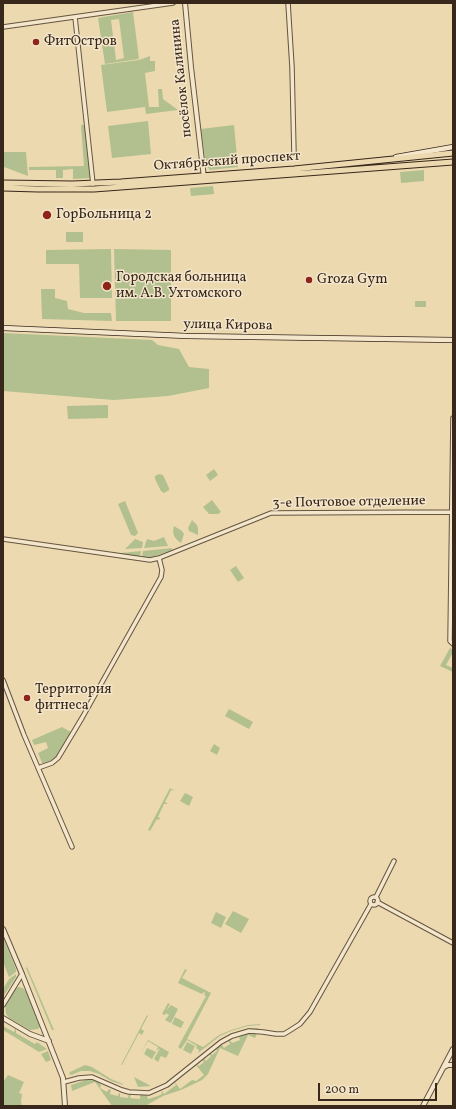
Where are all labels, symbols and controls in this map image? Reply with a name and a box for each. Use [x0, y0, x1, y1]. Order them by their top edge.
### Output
street label: посёлок Калинина [167, 18, 197, 138]
place label: ФитОстров [44, 34, 117, 50]
marker: ФитОстров [31, 37, 41, 47]
street label: Октябрьский проспект [153, 148, 301, 176]
place label: ГорБольница 2 [56, 207, 152, 223]
marker: ГорБольница 2 [41, 209, 53, 221]
place label: Городская больница им. А.В. Ухтомского [116, 270, 246, 302]
place label: Groza Gym [317, 272, 388, 288]
marker: Groza Gym [304, 275, 314, 285]
marker: Городская больница им. А.В. Ухтомского [101, 280, 113, 292]
street label: улица Кирова [183, 317, 273, 335]
street label: 3-е Почтовое отделение [272, 493, 426, 513]
place label: Территория фитнеса [35, 682, 112, 714]
marker: Территория фитнеса [22, 693, 32, 703]
scale bar [320, 1075, 439, 1101]
text: 200 m [325, 1082, 359, 1098]

